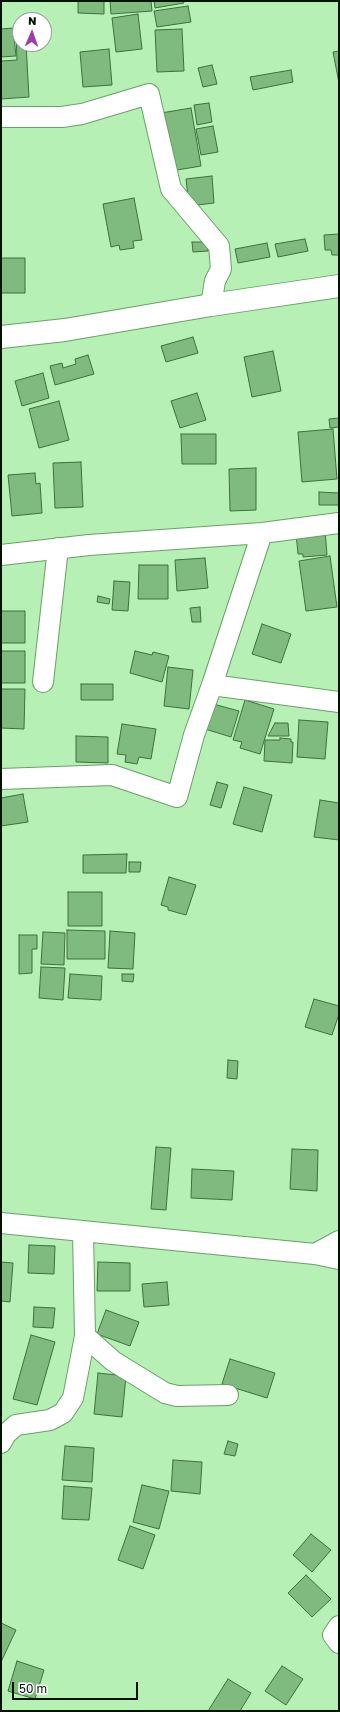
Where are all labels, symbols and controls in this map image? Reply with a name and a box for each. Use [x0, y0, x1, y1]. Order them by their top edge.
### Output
north arrow [12, 12, 52, 52]
text: N [28, 14, 37, 27]
scale bar [14, 1674, 140, 1700]
text: 50 m [19, 1681, 47, 1696]

